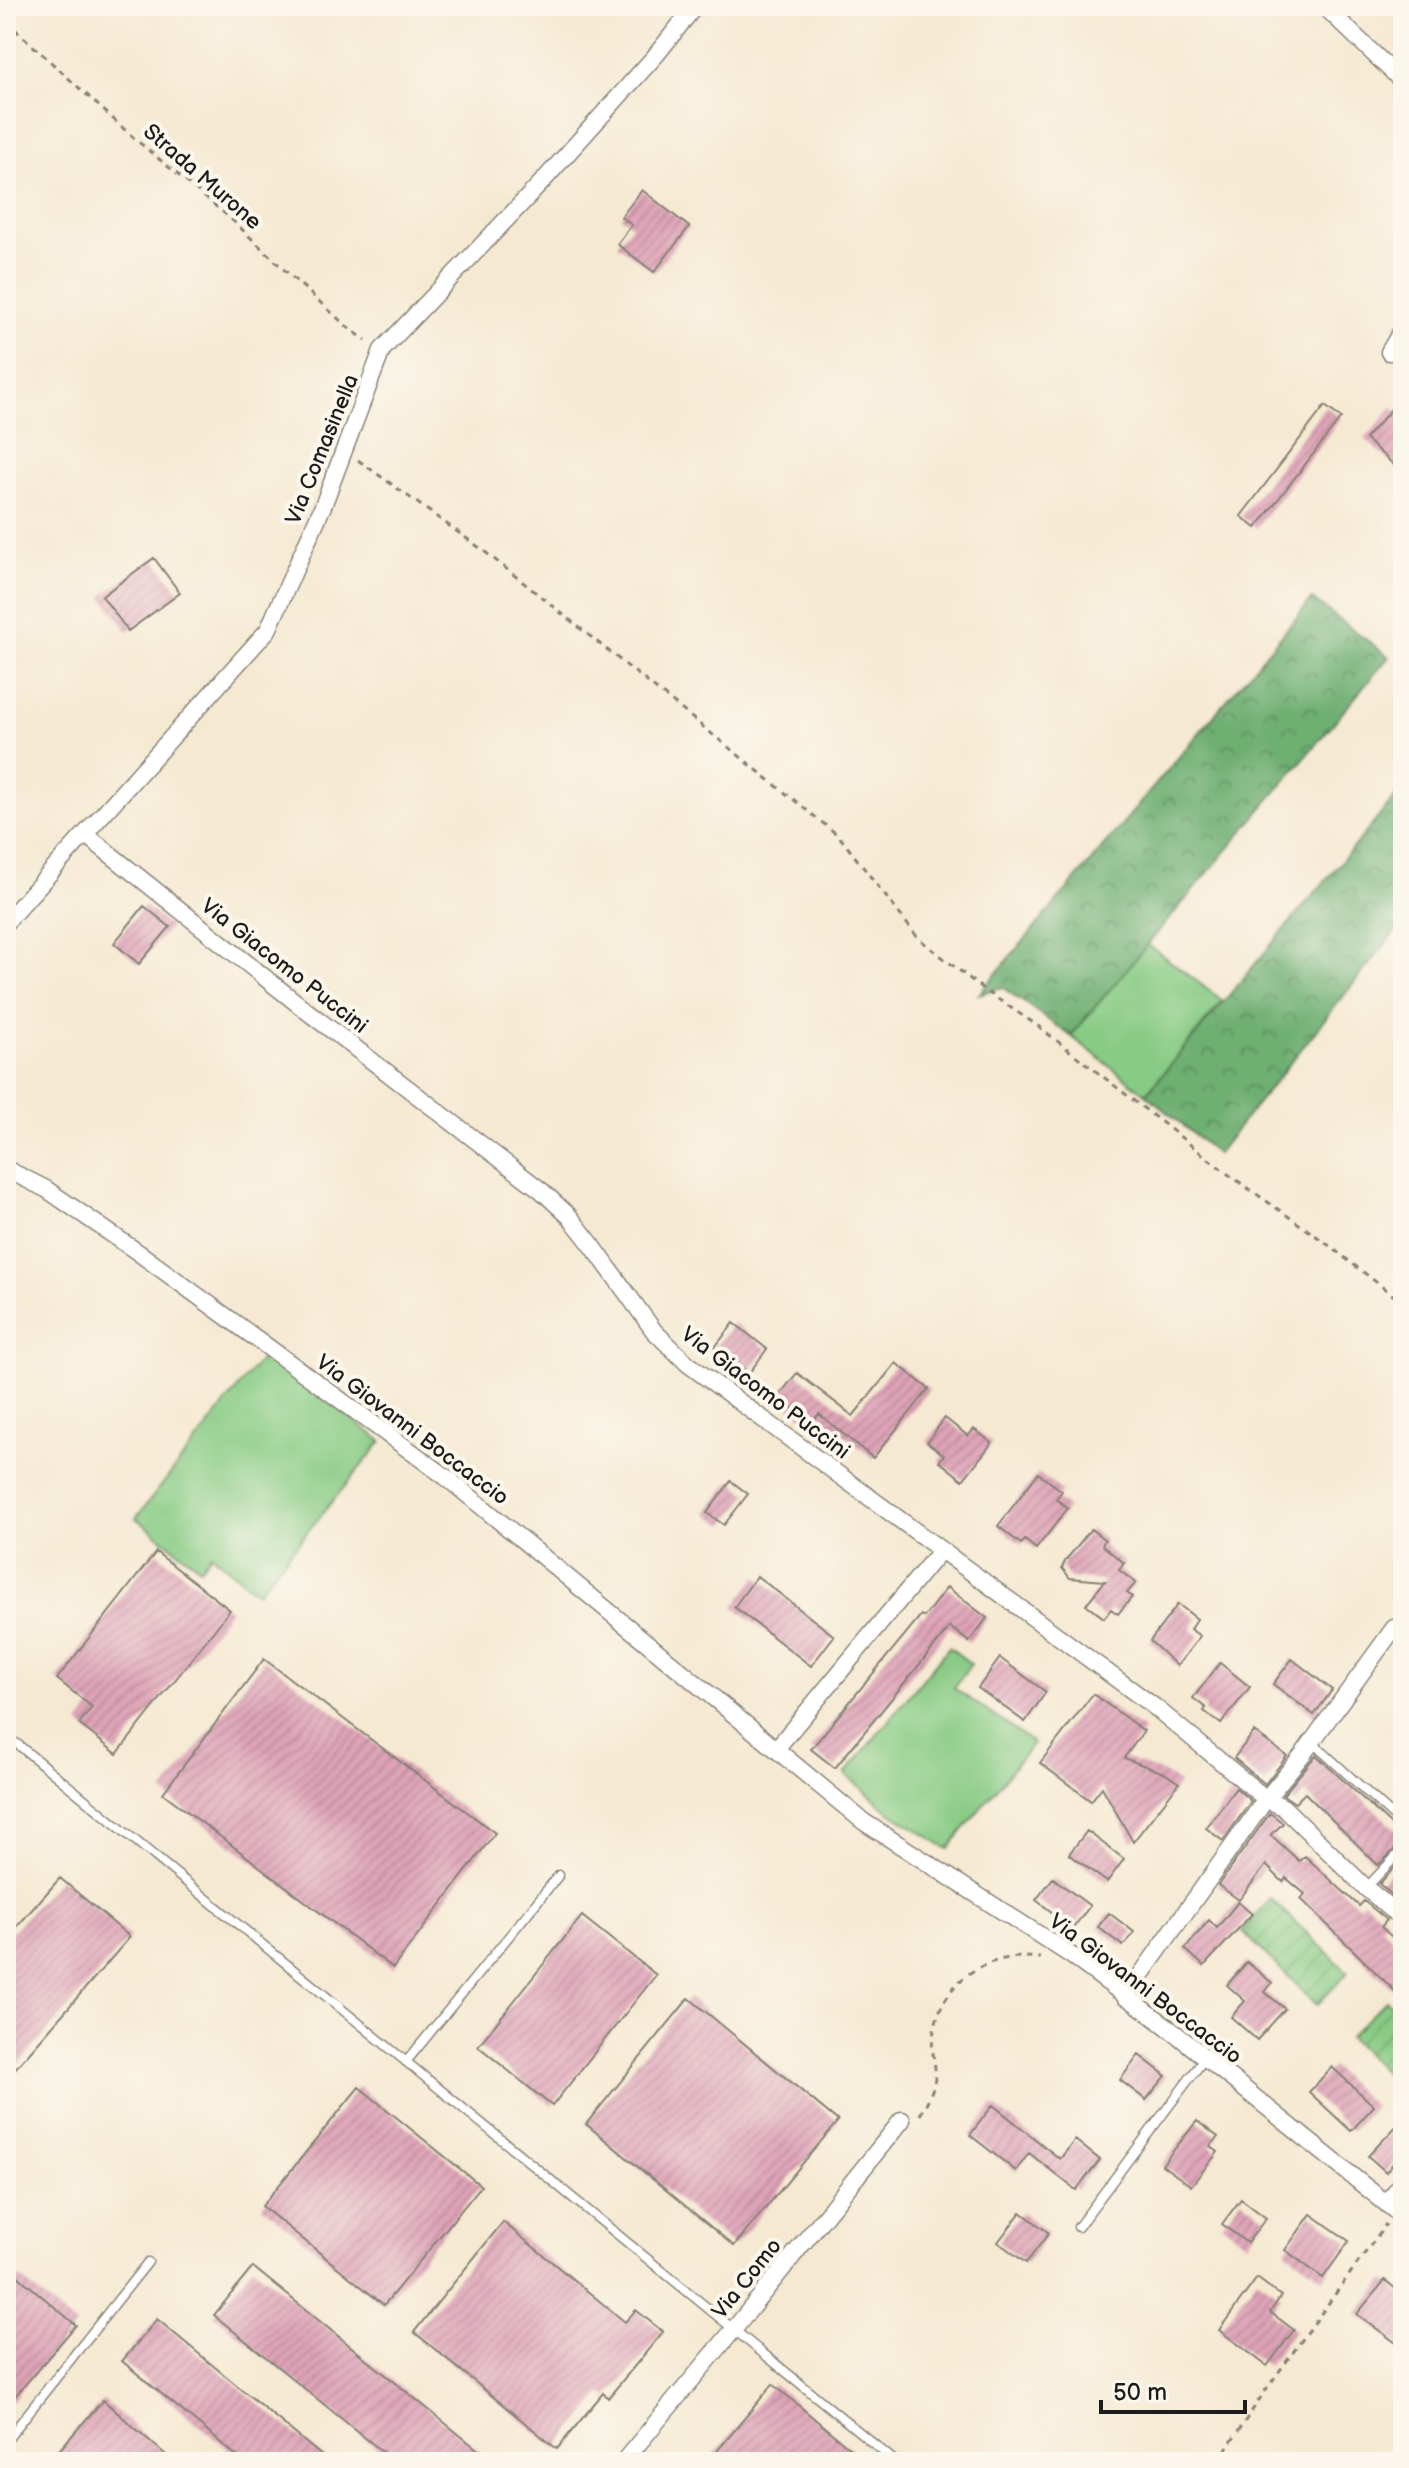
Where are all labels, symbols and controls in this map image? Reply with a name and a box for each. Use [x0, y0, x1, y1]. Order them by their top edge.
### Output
street label: Strada Murone [137, 118, 267, 236]
street label: Via Comasinella [280, 371, 365, 529]
street label: Via Giacomo Puccini [195, 893, 373, 1040]
street label: Via Giacomo Puccini [675, 1321, 855, 1465]
street label: Via Giovanni Boccaccio [310, 1349, 514, 1511]
street label: Via Giovanni Boccaccio [1043, 1908, 1247, 2070]
street label: Via Como [706, 2233, 788, 2325]
scale bar [1101, 2364, 1245, 2414]
text: 50 m [1113, 2378, 1167, 2407]

